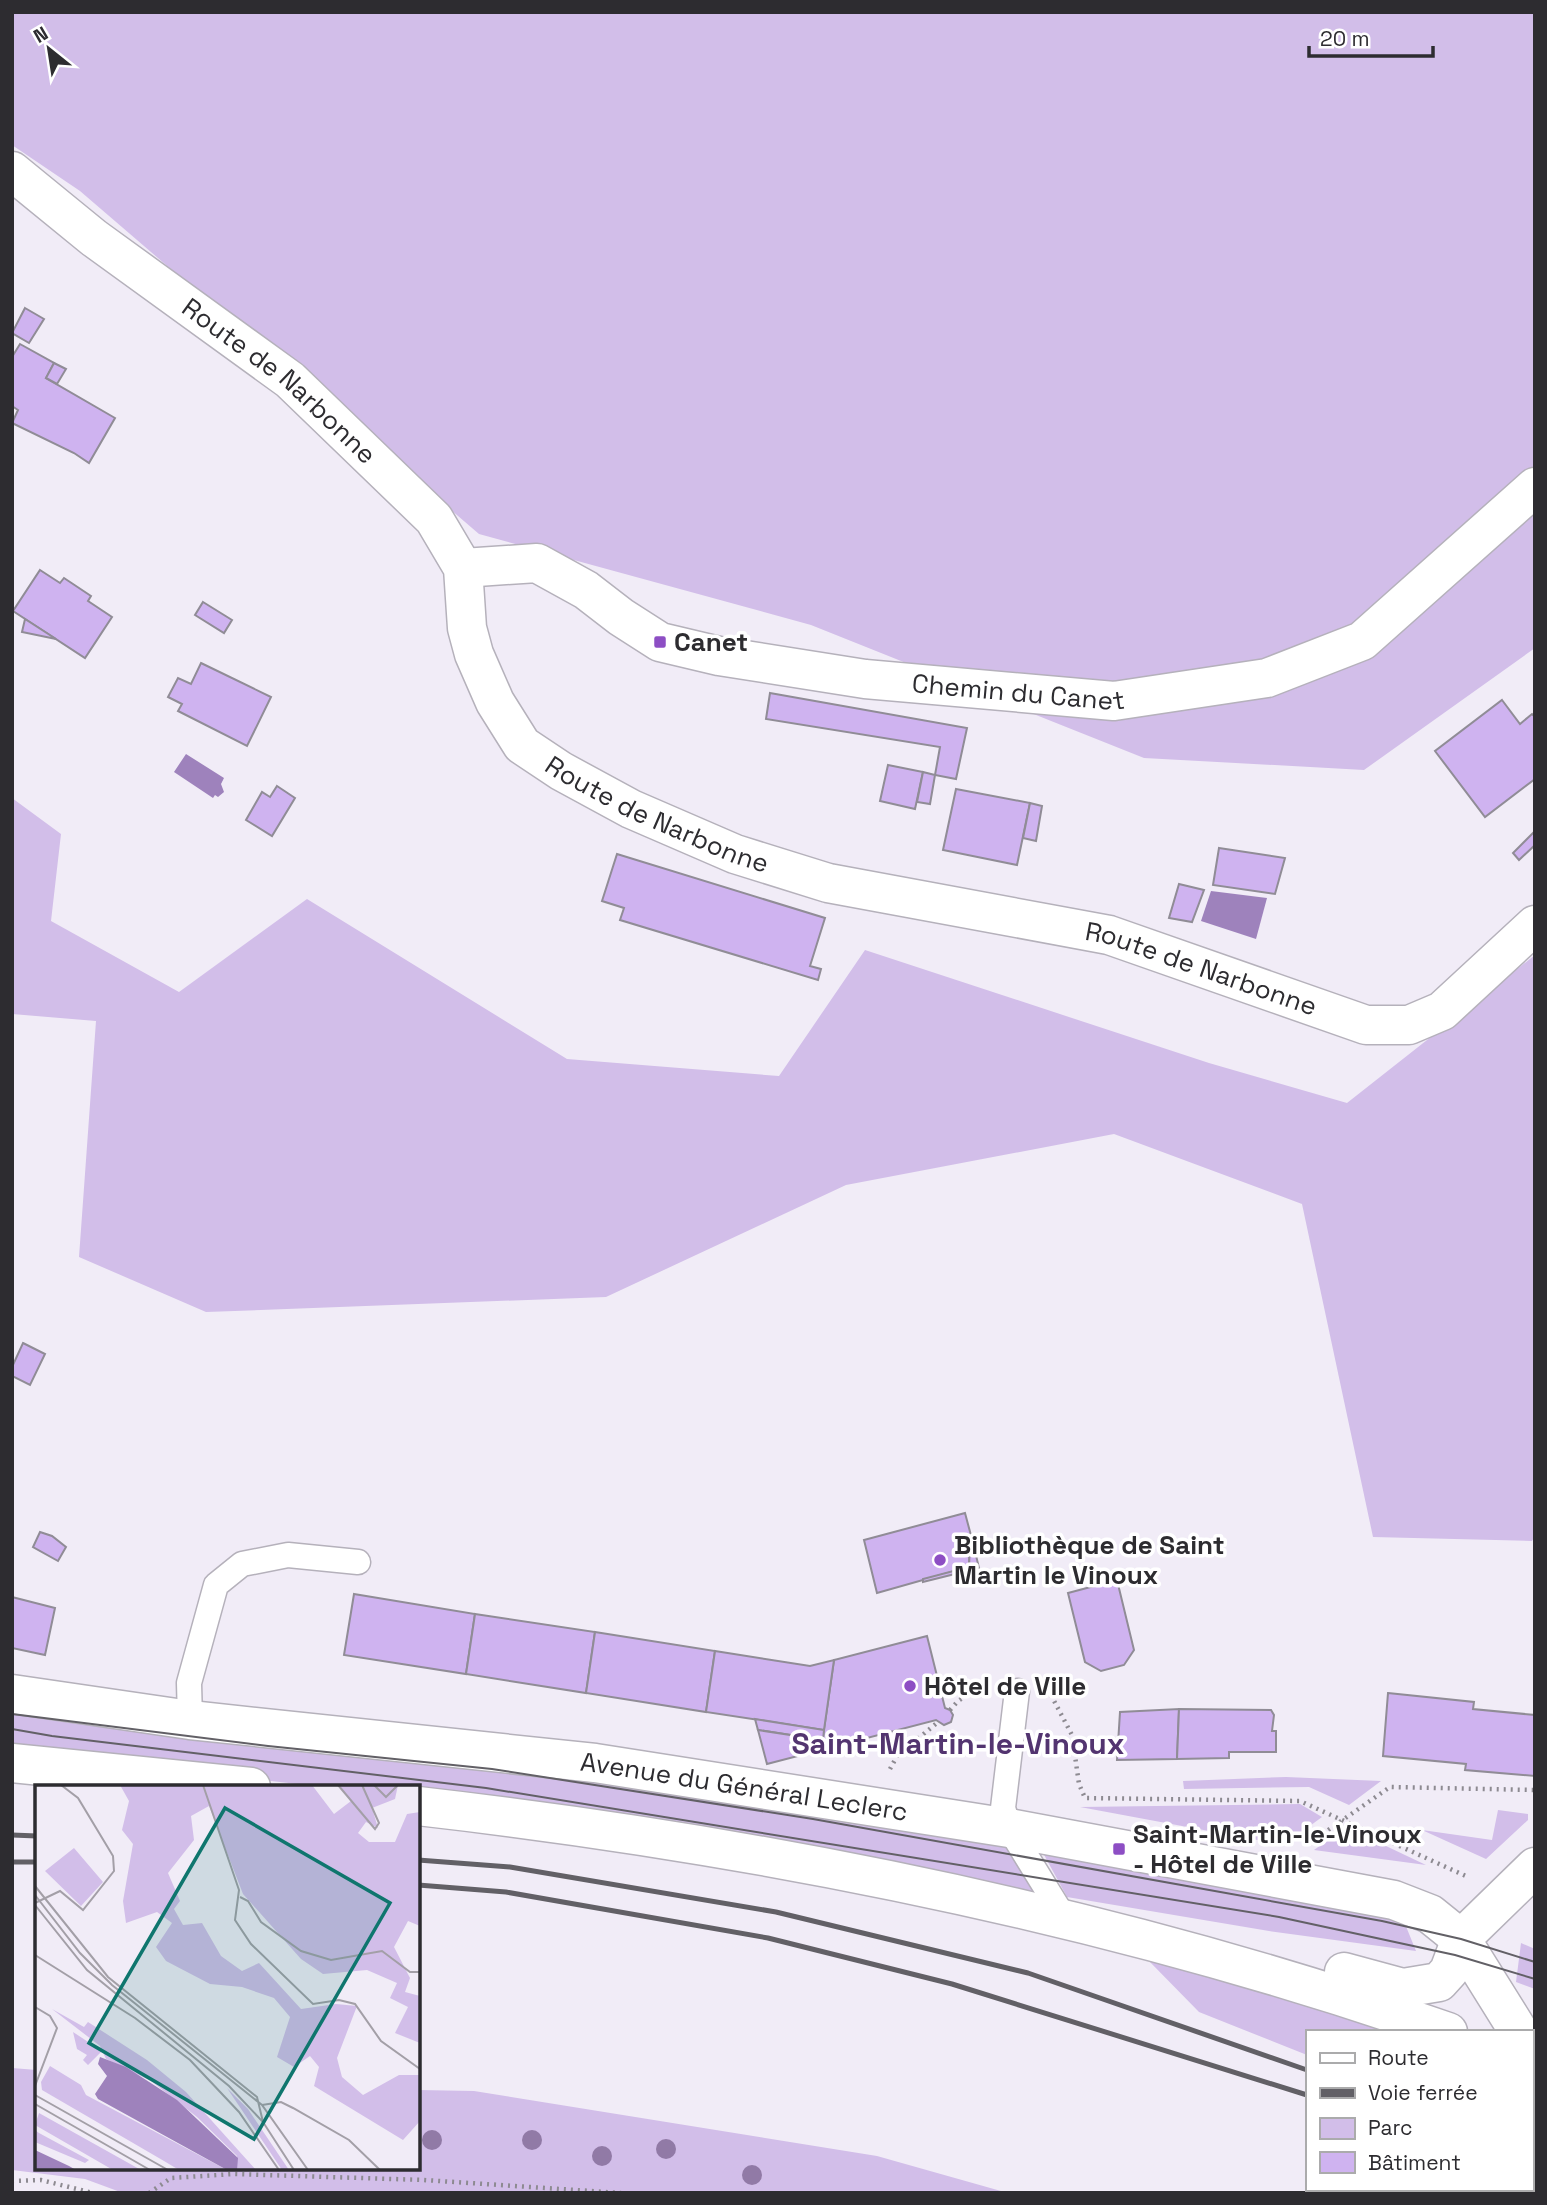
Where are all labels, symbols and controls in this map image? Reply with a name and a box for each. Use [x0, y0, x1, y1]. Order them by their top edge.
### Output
north arrow [14, 14, 84, 84]
scale bar [1309, 14, 1433, 58]
text: N [29, 21, 53, 49]
text: 20 m [1320, 25, 1370, 52]
street label: Route de Narbonne [175, 290, 384, 471]
place label: Canet [674, 625, 748, 659]
marker: Canet [652, 634, 668, 650]
street label: Chemin du Canet [911, 666, 1127, 718]
street label: Route de Narbonne [539, 748, 773, 880]
street label: Route de Narbonne [1083, 914, 1322, 1024]
place label: Bibliothèque de Saint Martin le Vinoux [954, 1528, 1225, 1592]
marker: Bibliothèque de Saint Martin le Vinoux [932, 1552, 948, 1568]
place label: Hôtel de Ville [924, 1669, 1086, 1703]
marker: Hôtel de Ville [902, 1678, 918, 1694]
district label: Saint-Martin-le-Vinoux [791, 1724, 1125, 1763]
street label: Avenue du Général Leclerc [579, 1745, 910, 1829]
inset map [35, 1785, 420, 2170]
place label: Saint-Martin-le-Vinoux - Hôtel de Ville [1133, 1817, 1422, 1881]
marker: Saint-Martin-le-Vinoux - Hôtel de Ville [1111, 1841, 1127, 1857]
legend [1306, 2030, 1533, 2191]
text: Route [1368, 2044, 1429, 2071]
text: Voie ferrée [1368, 2079, 1478, 2106]
text: Parc [1368, 2114, 1413, 2141]
text: Bâtiment [1368, 2149, 1461, 2176]

